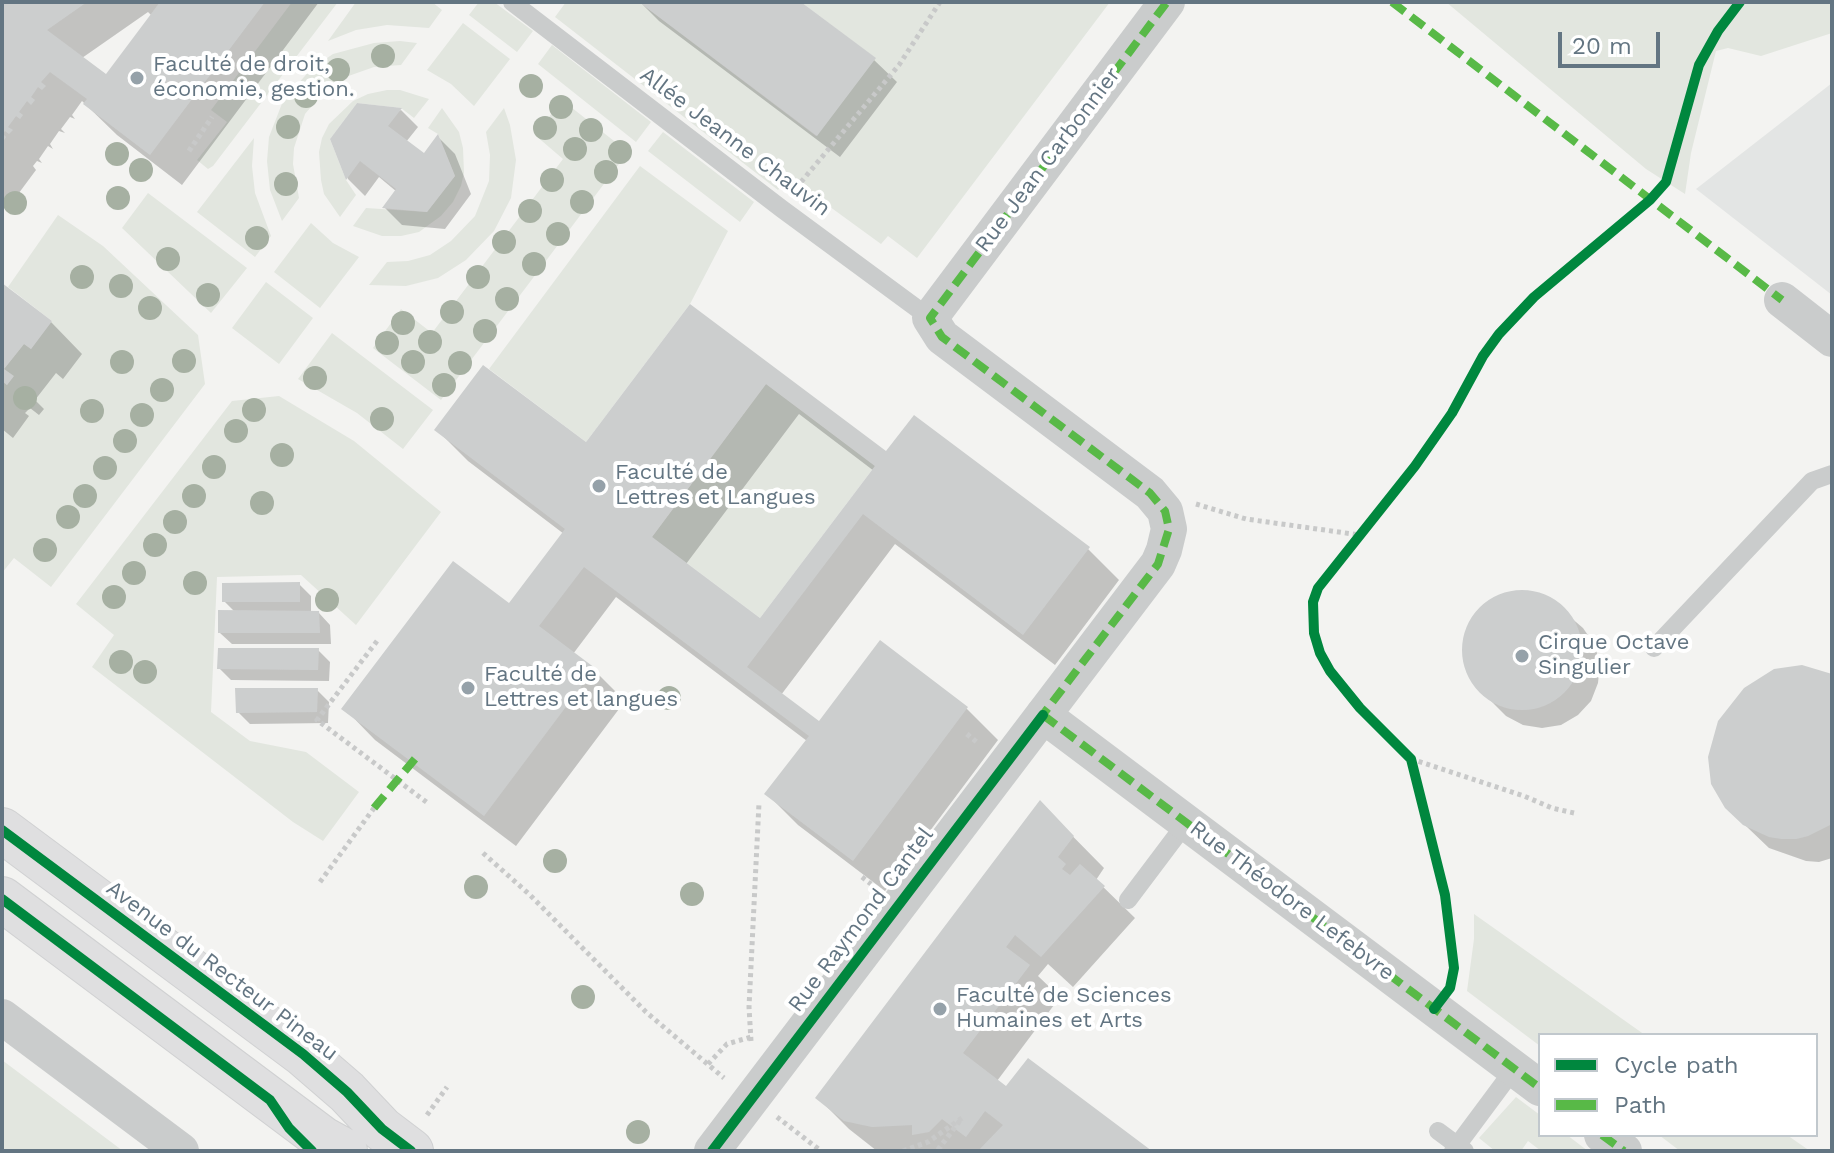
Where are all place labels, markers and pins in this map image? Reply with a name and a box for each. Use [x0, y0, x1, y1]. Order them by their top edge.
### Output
place label: Faculté de droit, économie, gestion. [153, 52, 355, 104]
marker: Faculté de droit, économie, gestion. [128, 69, 146, 87]
place label: Faculté de Lettres et Langues [615, 460, 816, 512]
marker: Faculté de Lettres et Langues [590, 477, 608, 495]
place label: Cirque Octave Singulier [1538, 630, 1689, 682]
marker: Cirque Octave Singulier [1513, 647, 1531, 665]
place label: Faculté de Lettres et langues [484, 662, 678, 714]
marker: Faculté de Lettres et langues [459, 679, 477, 697]
place label: Faculté de Sciences Humaines et Arts [956, 983, 1172, 1034]
marker: Faculté de Sciences Humaines et Arts [931, 1000, 949, 1018]

